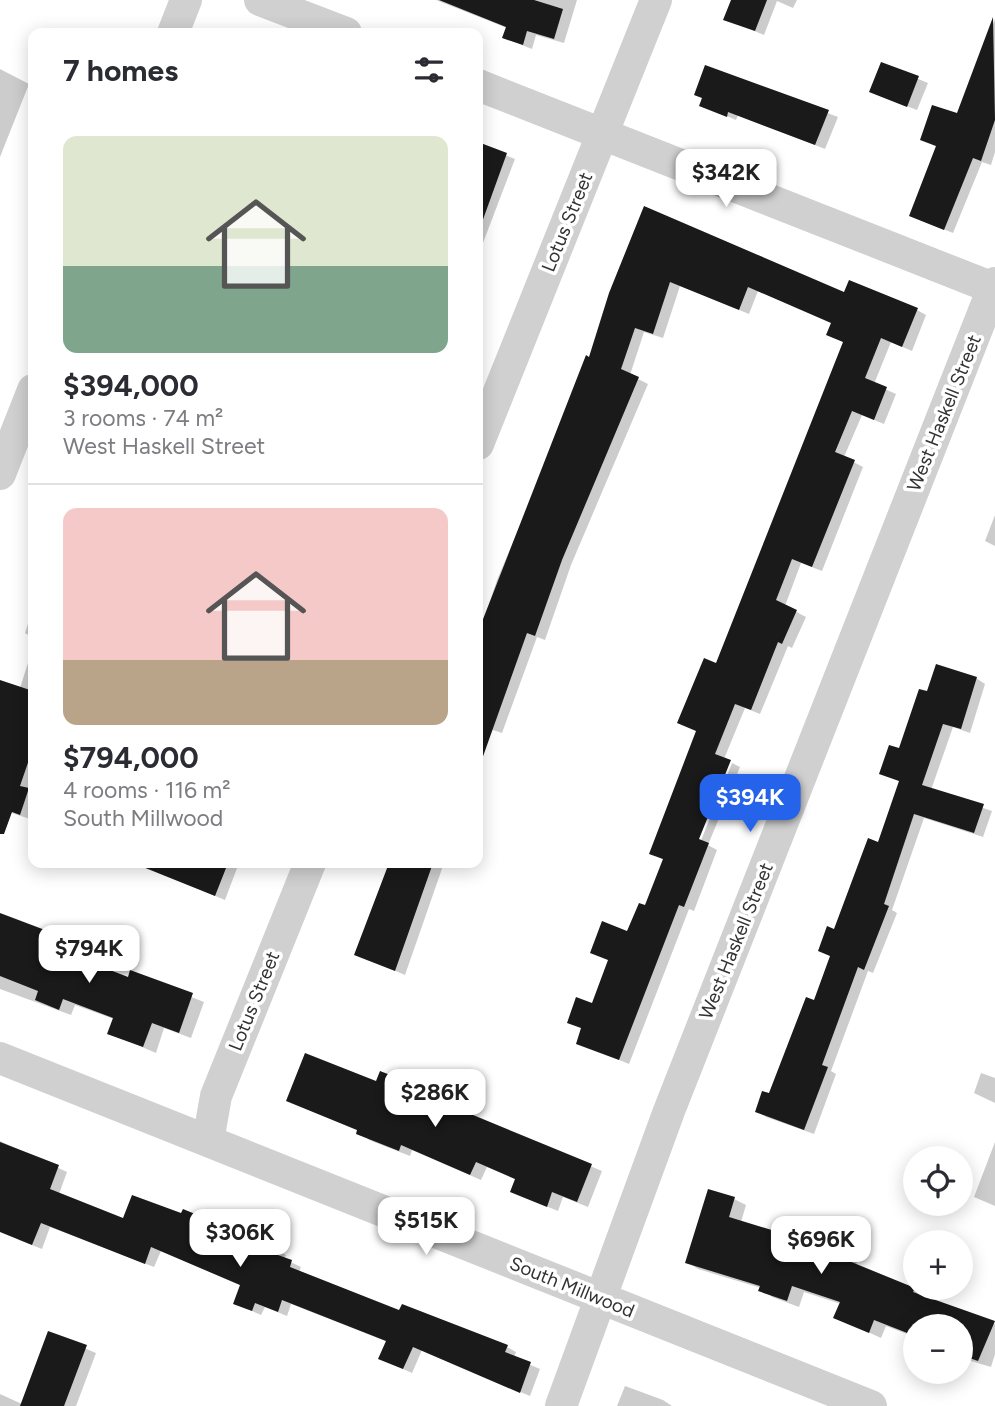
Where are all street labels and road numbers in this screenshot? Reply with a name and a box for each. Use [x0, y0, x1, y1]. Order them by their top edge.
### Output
street label: Lotus Street [537, 169, 597, 275]
street label: West Haskell Street [902, 331, 986, 495]
street label: West Haskell Street [694, 859, 778, 1023]
street label: Lotus Street [224, 948, 284, 1054]
street label: South Millwood [506, 1252, 638, 1322]

